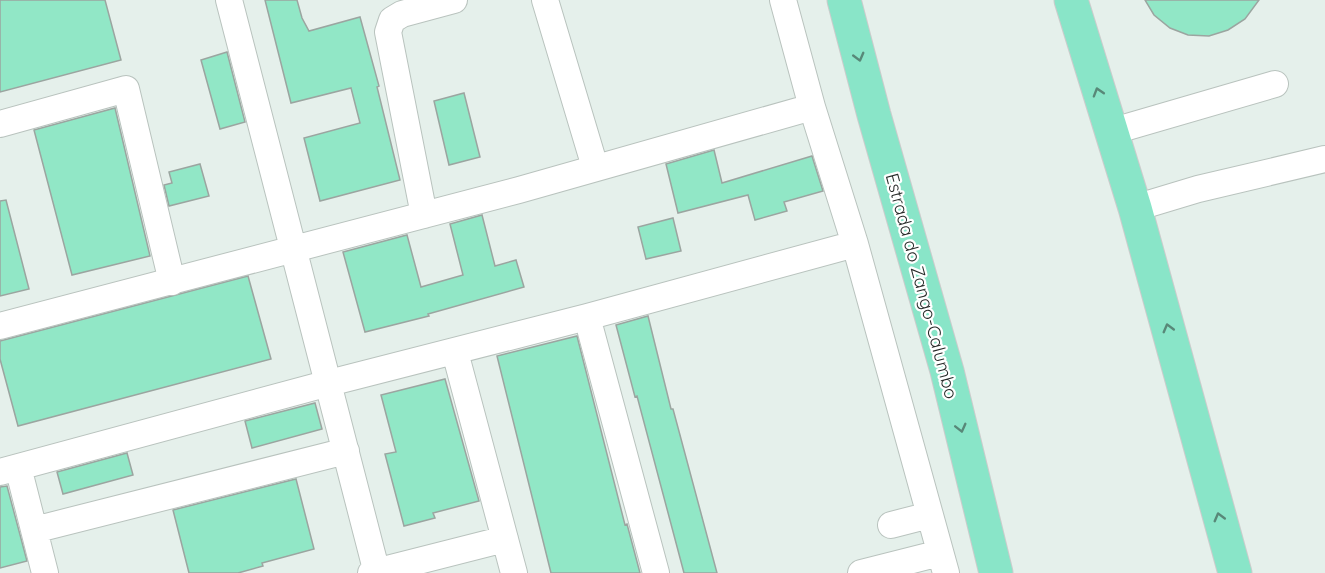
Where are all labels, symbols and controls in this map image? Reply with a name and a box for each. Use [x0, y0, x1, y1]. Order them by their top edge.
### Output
one-way arrow [852, 51, 865, 61]
one-way arrow [1093, 87, 1105, 98]
street label: Estrada do Zango-Calumbo [881, 171, 963, 401]
one-way arrow [1163, 324, 1175, 334]
one-way arrow [953, 423, 966, 433]
one-way arrow [1214, 512, 1227, 522]

